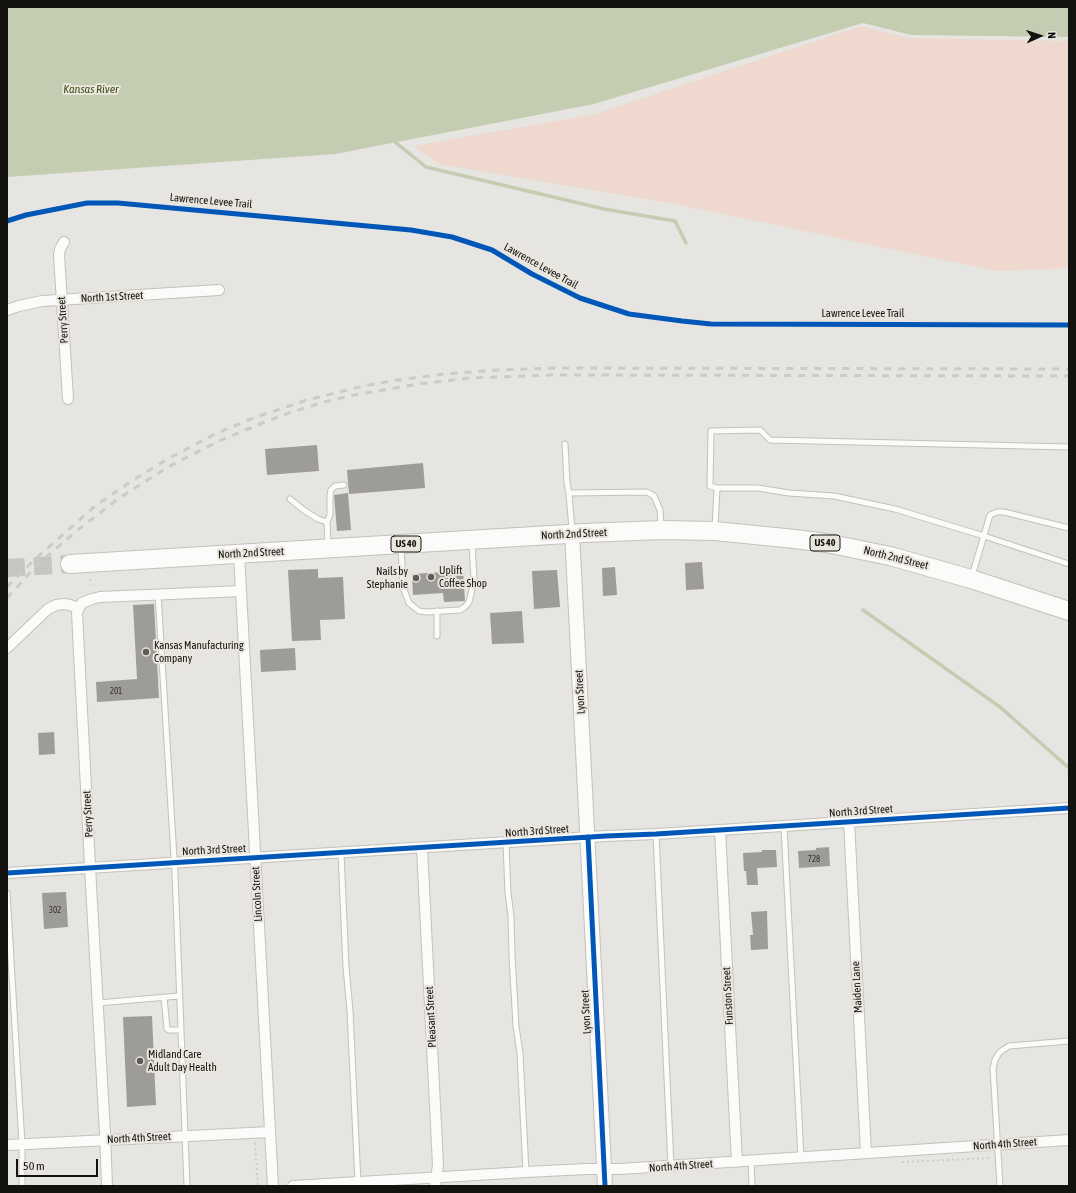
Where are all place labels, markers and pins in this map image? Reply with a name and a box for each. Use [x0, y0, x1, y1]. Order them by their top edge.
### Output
place label: Uplift Coffee Shop [439, 564, 487, 590]
place label: Nails by Stephanie [367, 565, 408, 591]
marker: Uplift Coffee Shop [426, 572, 436, 582]
marker: Nails by Stephanie [411, 573, 421, 583]
place label: Kansas Manufacturing Company [154, 639, 244, 665]
marker: Kansas Manufacturing Company [141, 647, 151, 657]
place label: Midland Care Adult Day Health [148, 1048, 217, 1074]
marker: Midland Care Adult Day Health [135, 1056, 145, 1066]

